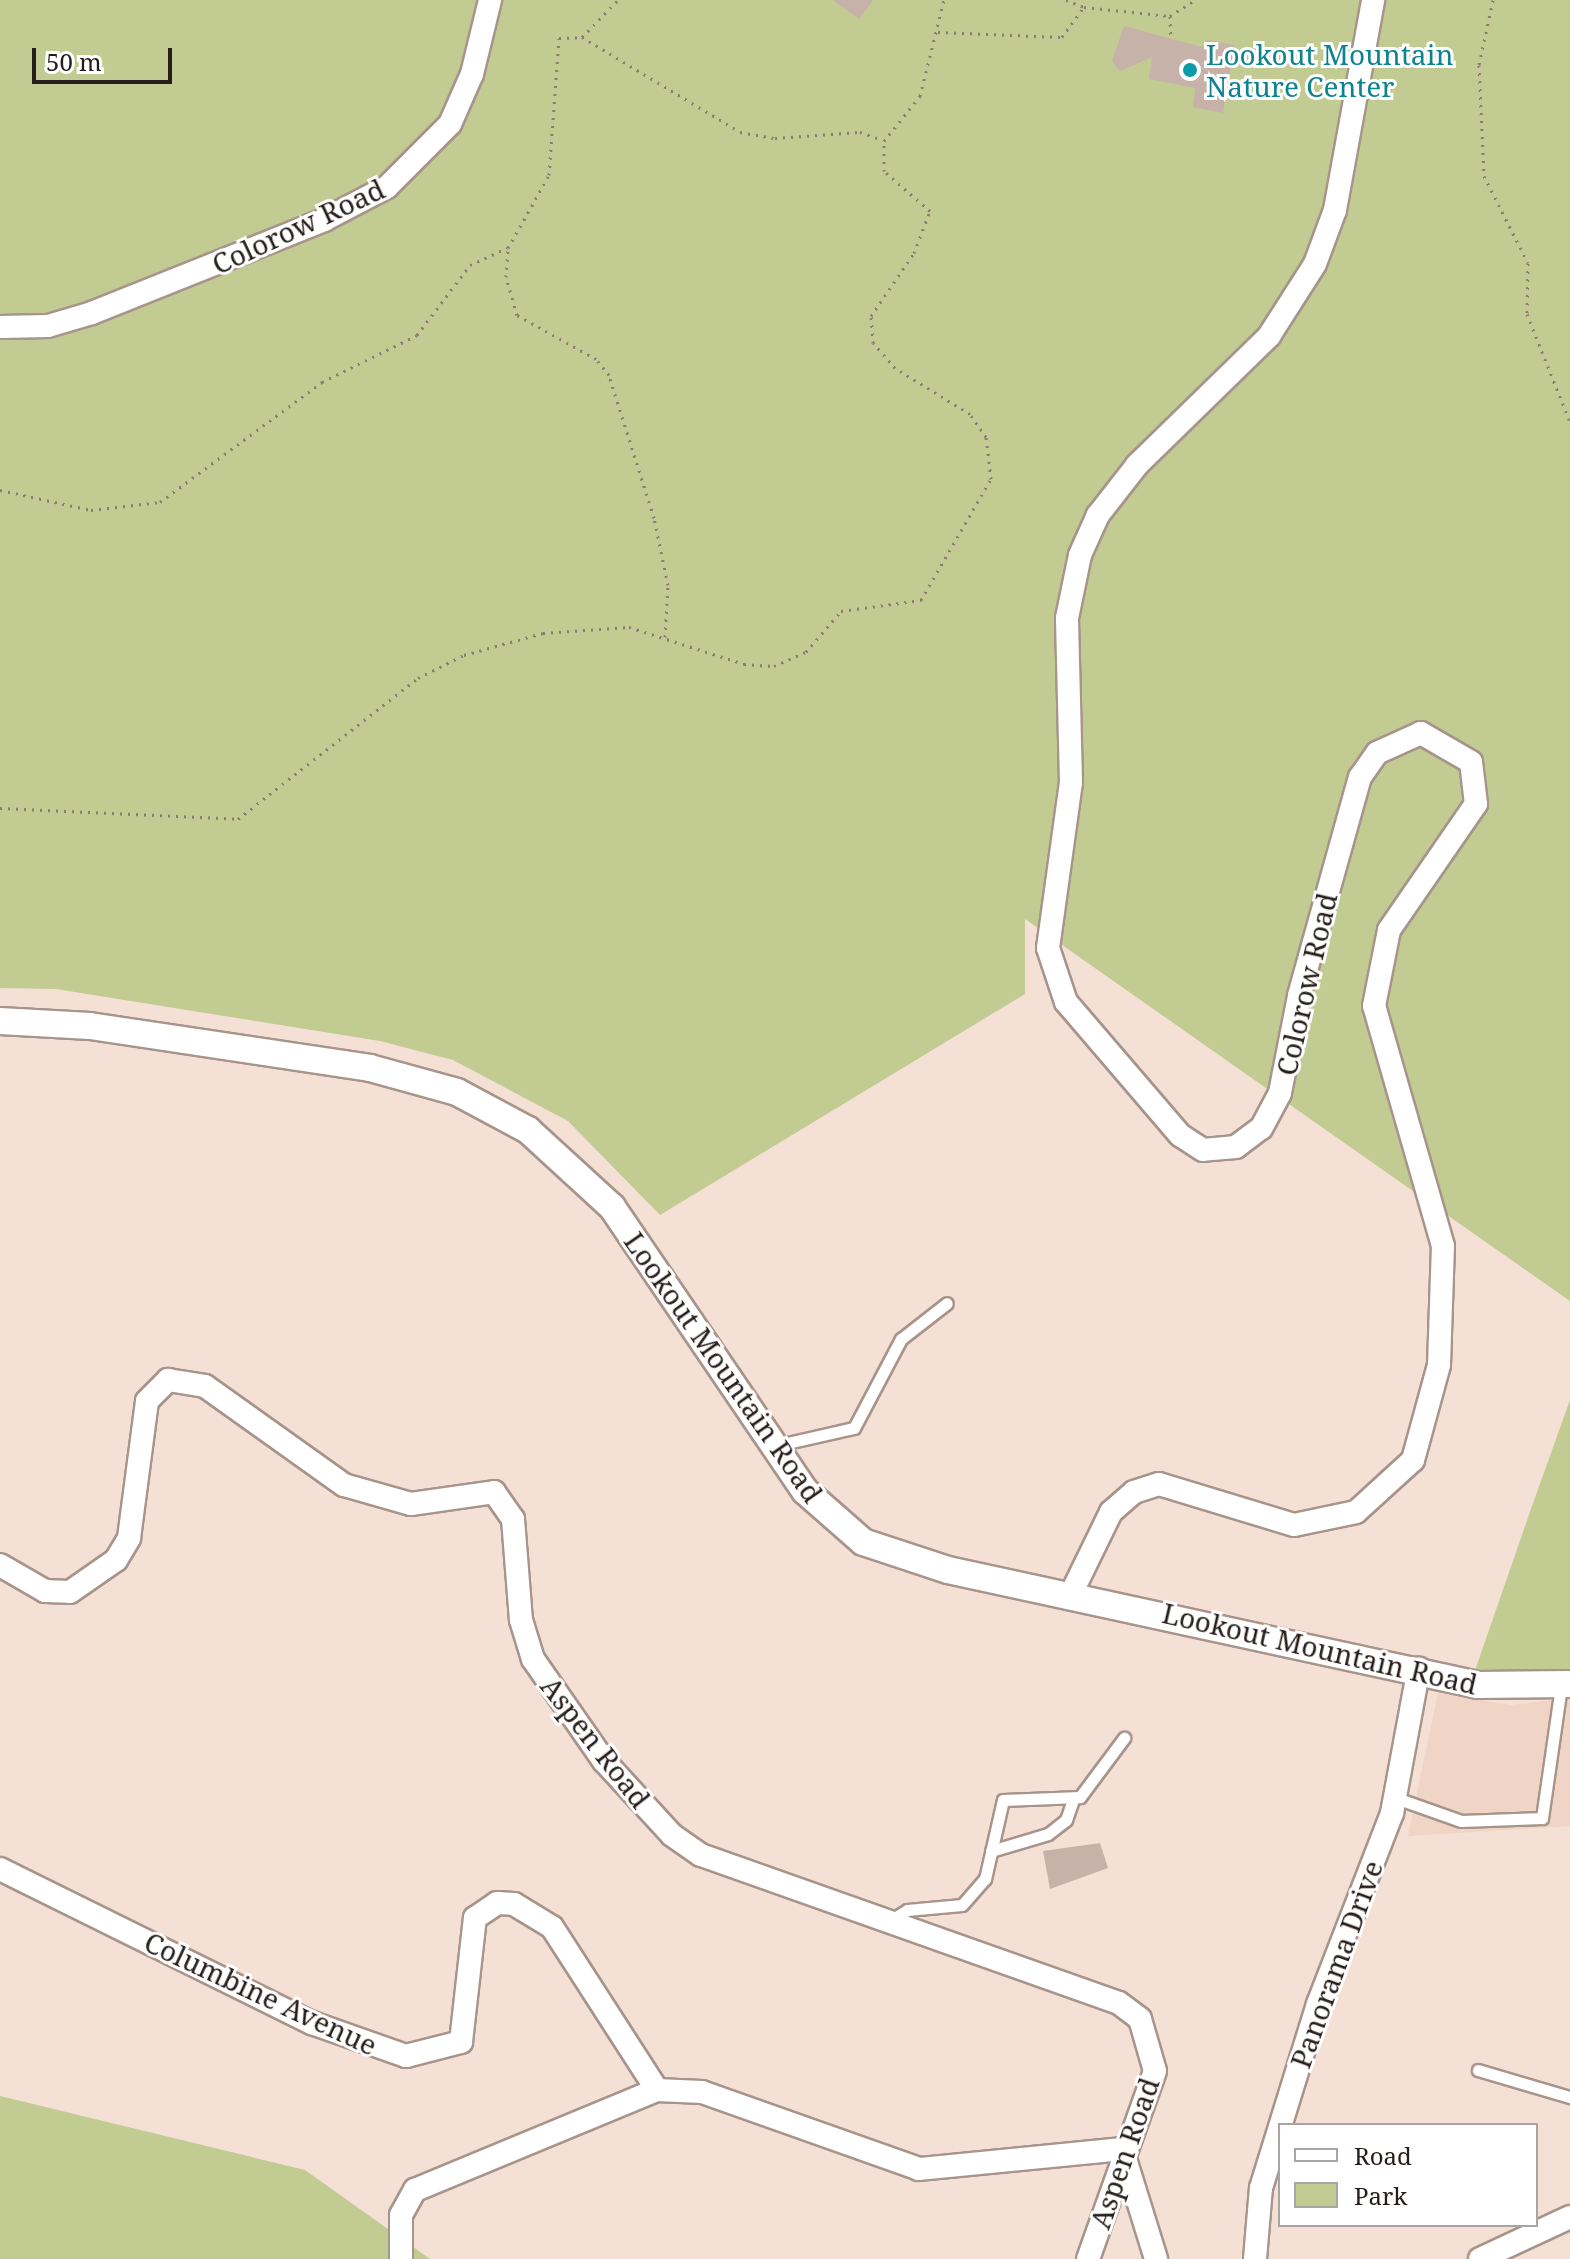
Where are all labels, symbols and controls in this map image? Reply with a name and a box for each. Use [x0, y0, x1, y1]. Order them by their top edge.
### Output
scale bar [36, 32, 176, 82]
place label: Lookout Mountain Nature Center [1206, 37, 1454, 103]
text: 50 m [46, 45, 102, 78]
marker: Lookout Mountain Nature Center [1181, 61, 1199, 79]
street label: Colorow Road [206, 171, 390, 281]
street label: Colorow Road [1269, 889, 1343, 1079]
street label: Lookout Mountain Road [618, 1225, 830, 1509]
street label: Lookout Mountain Road [1159, 1595, 1481, 1701]
street label: Aspen Road [534, 1670, 658, 1814]
street label: Panorama Drive [1283, 1856, 1389, 2072]
street label: Columbine Avenue [139, 1924, 383, 2062]
street label: Aspen Road [1082, 2073, 1166, 2233]
legend [1278, 2123, 1538, 2227]
text: Road [1354, 2139, 1412, 2172]
text: Park [1354, 2179, 1407, 2212]

